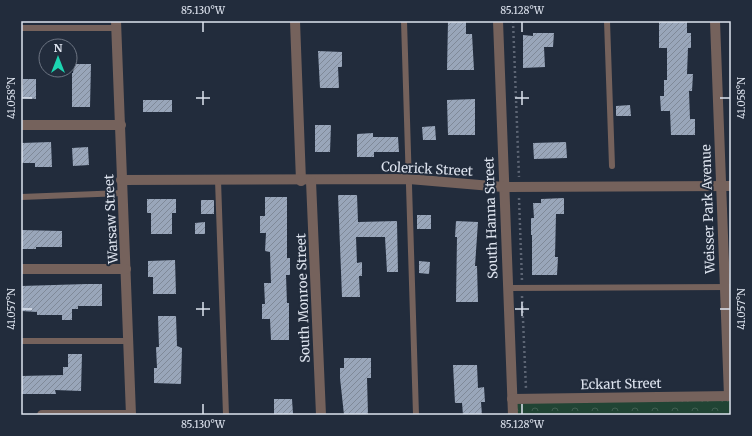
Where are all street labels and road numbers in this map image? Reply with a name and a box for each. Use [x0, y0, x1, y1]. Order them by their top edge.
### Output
street label: Weisser Park Avenue [697, 144, 719, 275]
street label: South Hanna Street [480, 157, 502, 279]
street label: Colerick Street [381, 158, 473, 180]
street label: Warsaw Street [100, 174, 122, 265]
street label: South Monroe Street [292, 233, 314, 363]
street label: Eckart Street [580, 375, 662, 393]

